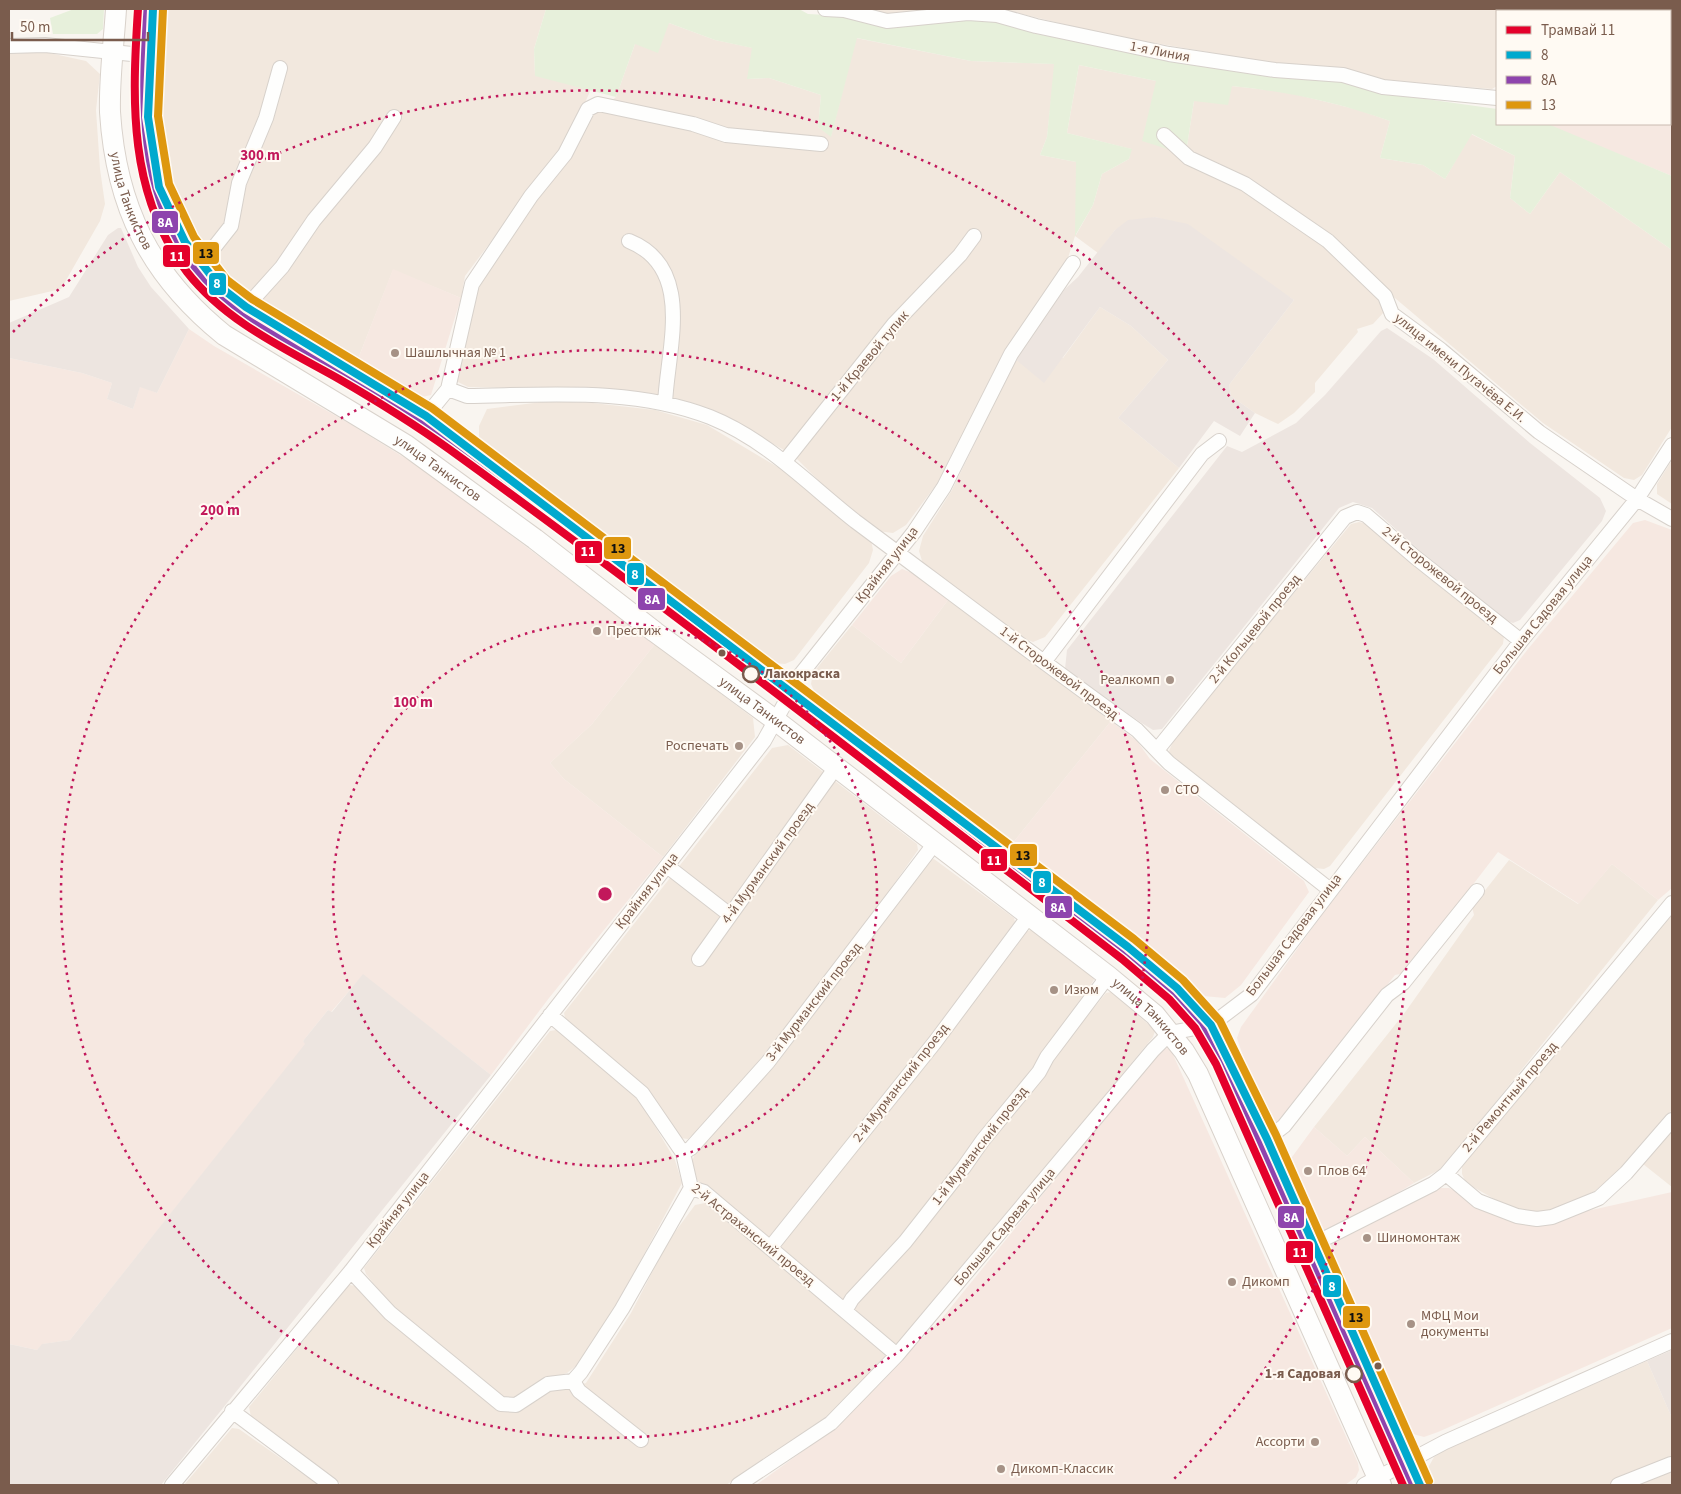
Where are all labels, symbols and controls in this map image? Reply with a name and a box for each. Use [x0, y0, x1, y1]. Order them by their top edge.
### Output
scale bar [12, 10, 149, 42]
legend [1496, 10, 1671, 125]
text: 50 m [20, 17, 50, 38]
text: Трамвай 11 [1541, 20, 1615, 41]
street label: 1-я Линия [1128, 36, 1192, 68]
text: 8 [1541, 45, 1548, 66]
text: 8А [1541, 70, 1557, 91]
text: 13 [1541, 95, 1556, 116]
text: 300 m [240, 145, 280, 166]
street label: улица Танкистов [105, 150, 157, 254]
line badge: 8А [151, 210, 179, 234]
text: 8А [157, 213, 174, 233]
line badge: 13 [192, 241, 220, 265]
line badge: 11 [162, 244, 191, 268]
text: 13 [199, 244, 213, 264]
text: 11 [170, 247, 184, 267]
line badge: 8 [208, 272, 227, 296]
text: 8 [213, 274, 221, 294]
street label: 1-й Краевой тупик [826, 306, 914, 406]
street label: улица имени Пугачёва Е.И. [1390, 309, 1530, 427]
place label: Шашлычная № 1 [405, 343, 506, 363]
marker: Шашлычная № 1 [389, 347, 401, 359]
street label: улица Танкистов [390, 430, 485, 507]
text: 200 m [200, 500, 240, 521]
street label: Крайняя улица [851, 522, 923, 608]
street label: 2-й Сторожевой проезд [1378, 522, 1503, 629]
line badge: 13 [603, 536, 632, 560]
text: 13 [611, 539, 625, 559]
line badge: 11 [574, 540, 603, 564]
text: 11 [581, 542, 595, 562]
street label: Большая Садовая улица [1488, 551, 1598, 679]
line badge: 8 [626, 562, 645, 586]
text: 8 [631, 565, 639, 585]
street label: 2-й Кольцевой проезд [1204, 569, 1306, 688]
line badge: 8А [637, 587, 666, 611]
text: 8А [644, 590, 661, 610]
place label: Престиж [607, 621, 661, 641]
street label: 1-й Сторожевой проезд [995, 622, 1123, 725]
marker: Престиж [591, 625, 603, 637]
unlabelled marker [717, 648, 727, 658]
place label: Лакокраска [763, 664, 840, 684]
marker: Лакокраска [742, 665, 760, 683]
place label: Реалкомп [1100, 670, 1160, 690]
street label: улица Танкистов [715, 672, 809, 750]
marker: Реалкомп [1164, 674, 1176, 686]
text: 100 m [393, 692, 433, 713]
place label: Роспечать [665, 736, 729, 756]
marker: Роспечать [733, 740, 745, 752]
place label: СТО [1175, 780, 1199, 800]
marker: СТО [1159, 784, 1171, 796]
street label: 4-й Мурманский проезд [717, 798, 819, 928]
line badge: 13 [1009, 843, 1038, 867]
text: 13 [1016, 846, 1030, 866]
street label: Крайняя улица [611, 848, 683, 934]
line badge: 11 [980, 848, 1008, 872]
text: 11 [987, 851, 1001, 871]
line badge: 8 [1032, 870, 1052, 894]
street label: Большая Садовая улица [1241, 870, 1347, 1000]
text: 8 [1038, 873, 1046, 893]
centre of rings [596, 885, 614, 903]
line badge: 8А [1044, 895, 1073, 919]
text: 8А [1050, 898, 1067, 918]
street label: 3-й Мурманский проезд [761, 938, 867, 1066]
street label: улица Танкистов [1107, 973, 1194, 1060]
place label: Изюм [1064, 980, 1099, 1000]
marker: Изюм [1048, 984, 1060, 996]
street label: 2-й Мурманский проезд [848, 1019, 954, 1147]
street label: 2-й Ремонтный проезд [1458, 1037, 1563, 1157]
street label: 1-й Мурманский проезд [927, 1082, 1033, 1210]
place label: Плов 64 [1318, 1161, 1366, 1181]
street label: Большая Садовая улица [950, 1164, 1060, 1290]
marker: Плов 64 [1302, 1165, 1314, 1177]
street label: Крайняя улица [362, 1167, 434, 1253]
street label: 2-й Астраханский проезд [687, 1179, 819, 1292]
line badge: 8А [1277, 1205, 1305, 1229]
text: 8А [1283, 1208, 1300, 1228]
place label: Шиномонтаж [1377, 1228, 1460, 1248]
marker: Шиномонтаж [1361, 1232, 1373, 1244]
line badge: 11 [1285, 1240, 1314, 1264]
text: 11 [1293, 1243, 1307, 1263]
place label: Дикомп [1242, 1272, 1290, 1292]
line badge: 8 [1322, 1274, 1342, 1298]
marker: Дикомп [1226, 1276, 1238, 1288]
text: 8 [1328, 1277, 1336, 1297]
line badge: 13 [1342, 1305, 1371, 1329]
place label: МФЦ Мои документы [1421, 1306, 1489, 1342]
text: 13 [1349, 1308, 1363, 1328]
marker: МФЦ Мои документы [1405, 1318, 1417, 1330]
unlabelled marker [1373, 1361, 1383, 1371]
place label: 1-я Садовая [1265, 1364, 1341, 1384]
marker: 1-я Садовая [1345, 1365, 1363, 1383]
place label: Ассорти [1256, 1432, 1305, 1452]
marker: Ассорти [1309, 1436, 1321, 1448]
place label: Дикомп-Классик [1011, 1459, 1113, 1479]
marker: Дикомп-Классик [995, 1463, 1007, 1475]

